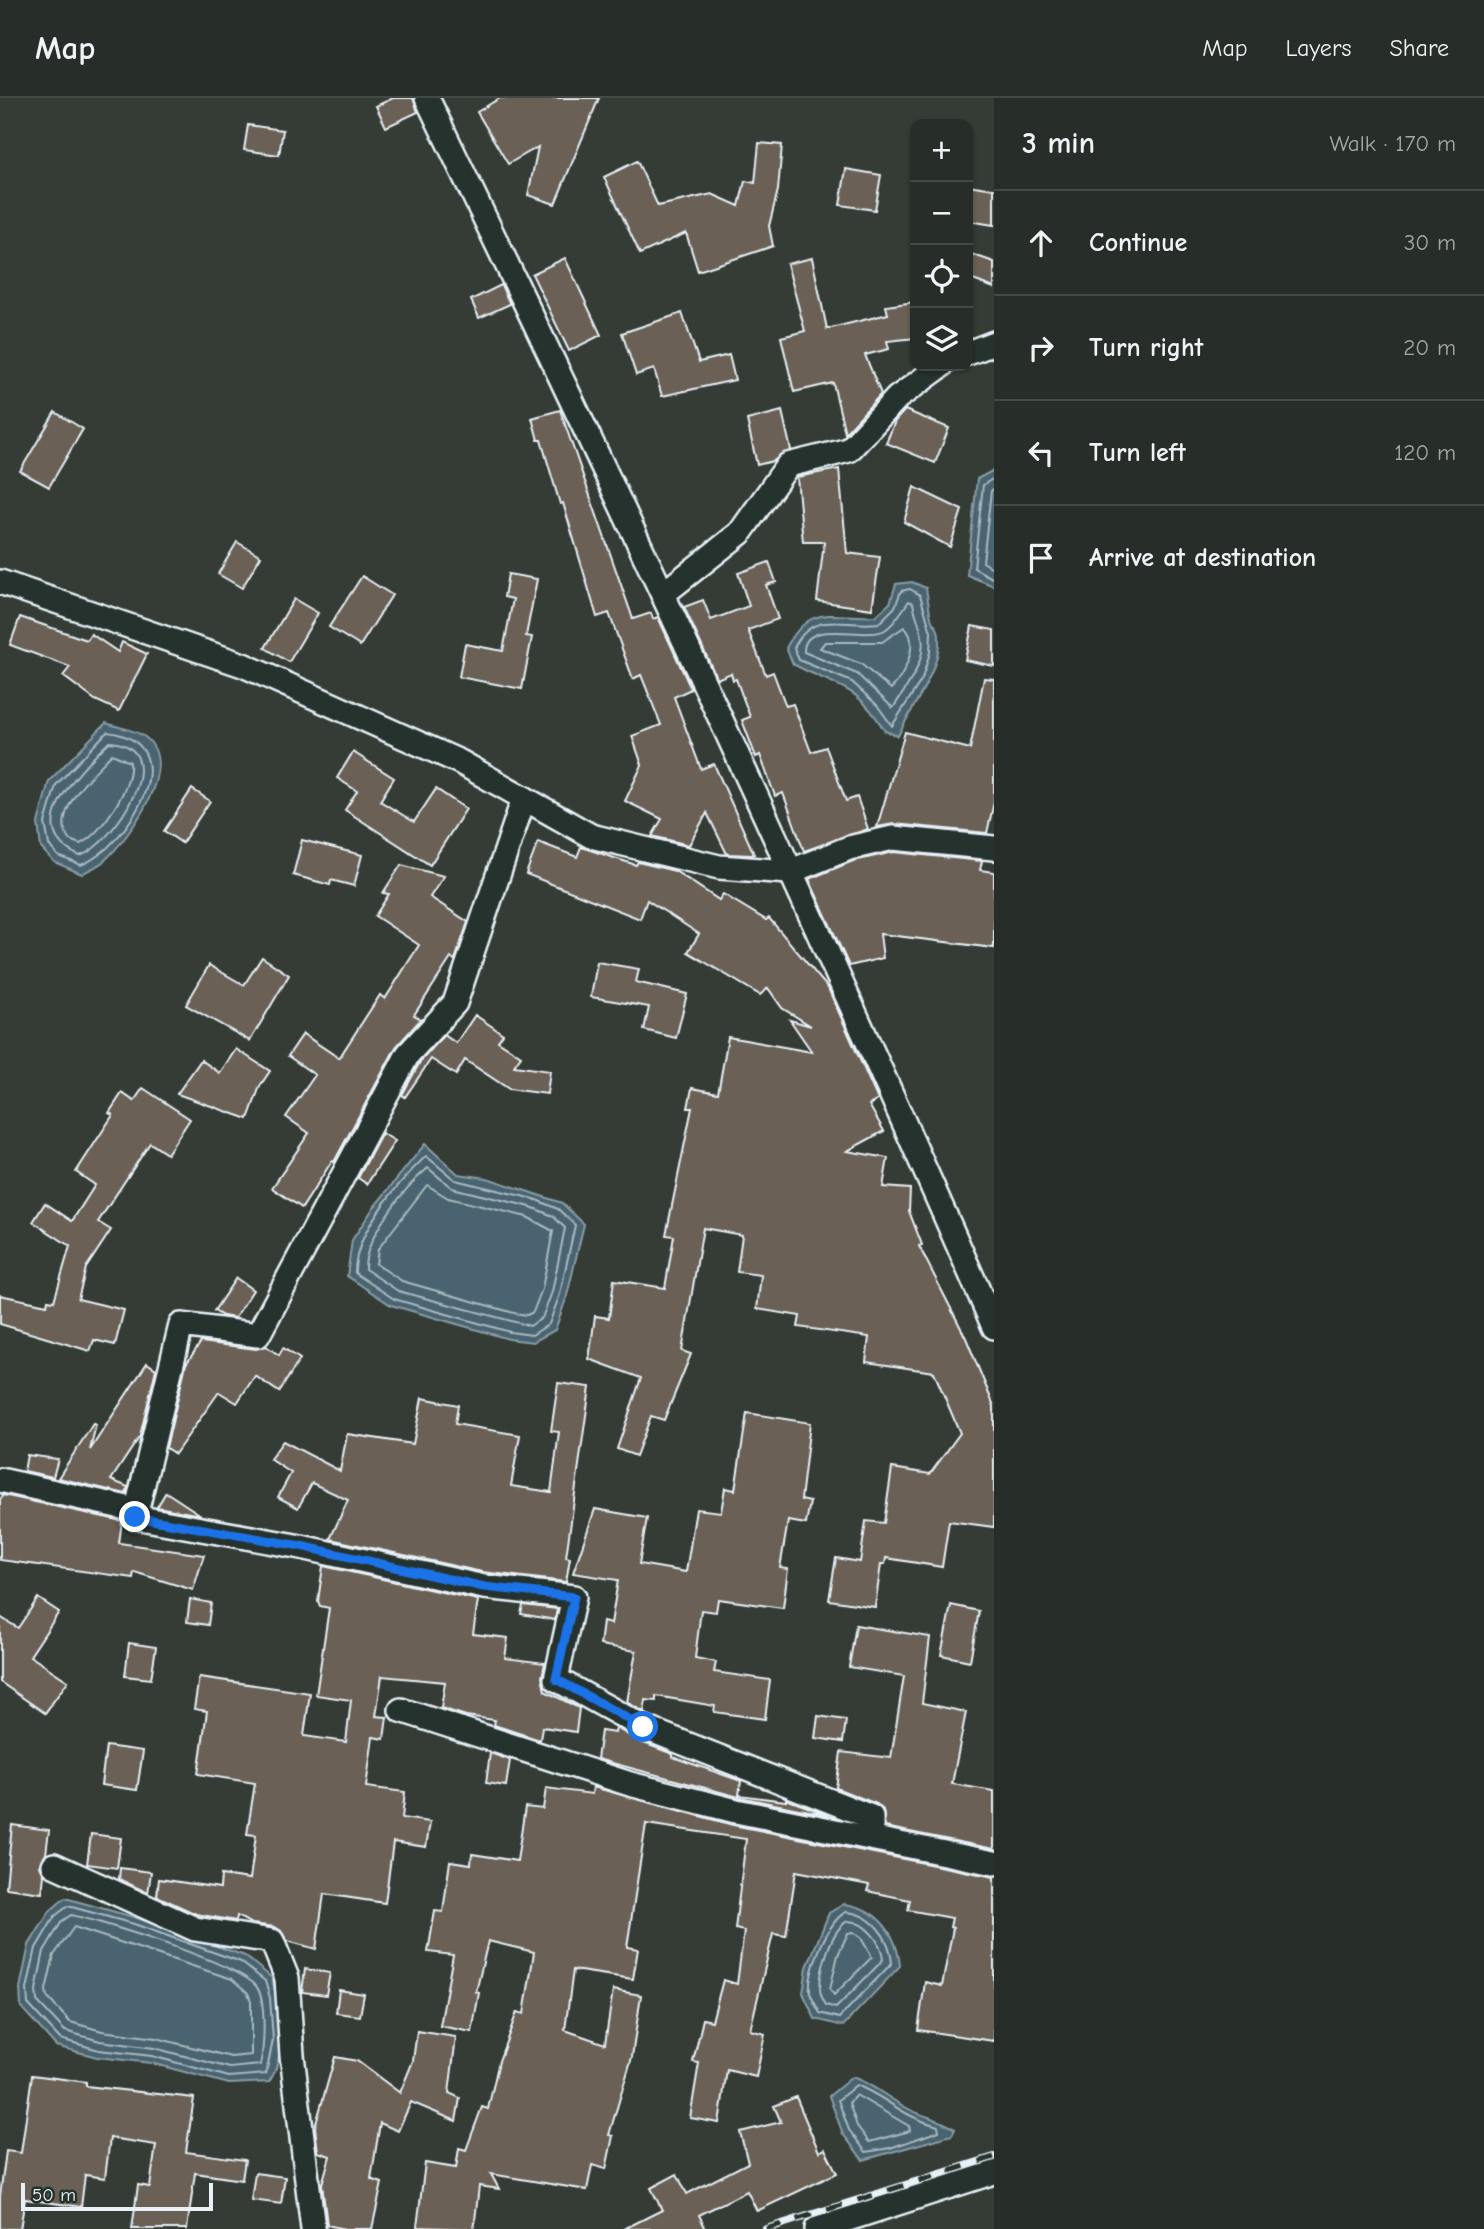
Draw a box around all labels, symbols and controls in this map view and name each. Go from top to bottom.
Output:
text: Map [35,29,96,67]
text: Map [1202,34,1248,62]
text: Layers [1286,34,1351,62]
text: Share [1389,34,1449,62]
map controls [910,119,973,371]
button: + [910,119,973,182]
text: 3 min [1022,126,1095,161]
text: Walk · 170 m [1329,130,1456,157]
button: − [910,182,973,245]
icon: ahead [1022,224,1060,262]
text: Continue [1089,228,1187,258]
text: 30 m [1404,229,1456,256]
button: locate [910,245,973,308]
button: layers [910,308,973,371]
icon: right [1022,329,1060,367]
text: Turn right [1089,333,1203,363]
text: 20 m [1403,334,1456,361]
icon: left [1022,434,1060,472]
text: Turn left [1089,438,1186,468]
text: 120 m [1394,439,1456,466]
icon: arrive [1022,539,1060,577]
text: Arrive at destination [1089,543,1316,573]
route end [119,1501,150,1532]
route start [627,1711,658,1742]
scale bar [21,2180,214,2212]
text: 50 m [32,2184,76,2206]

